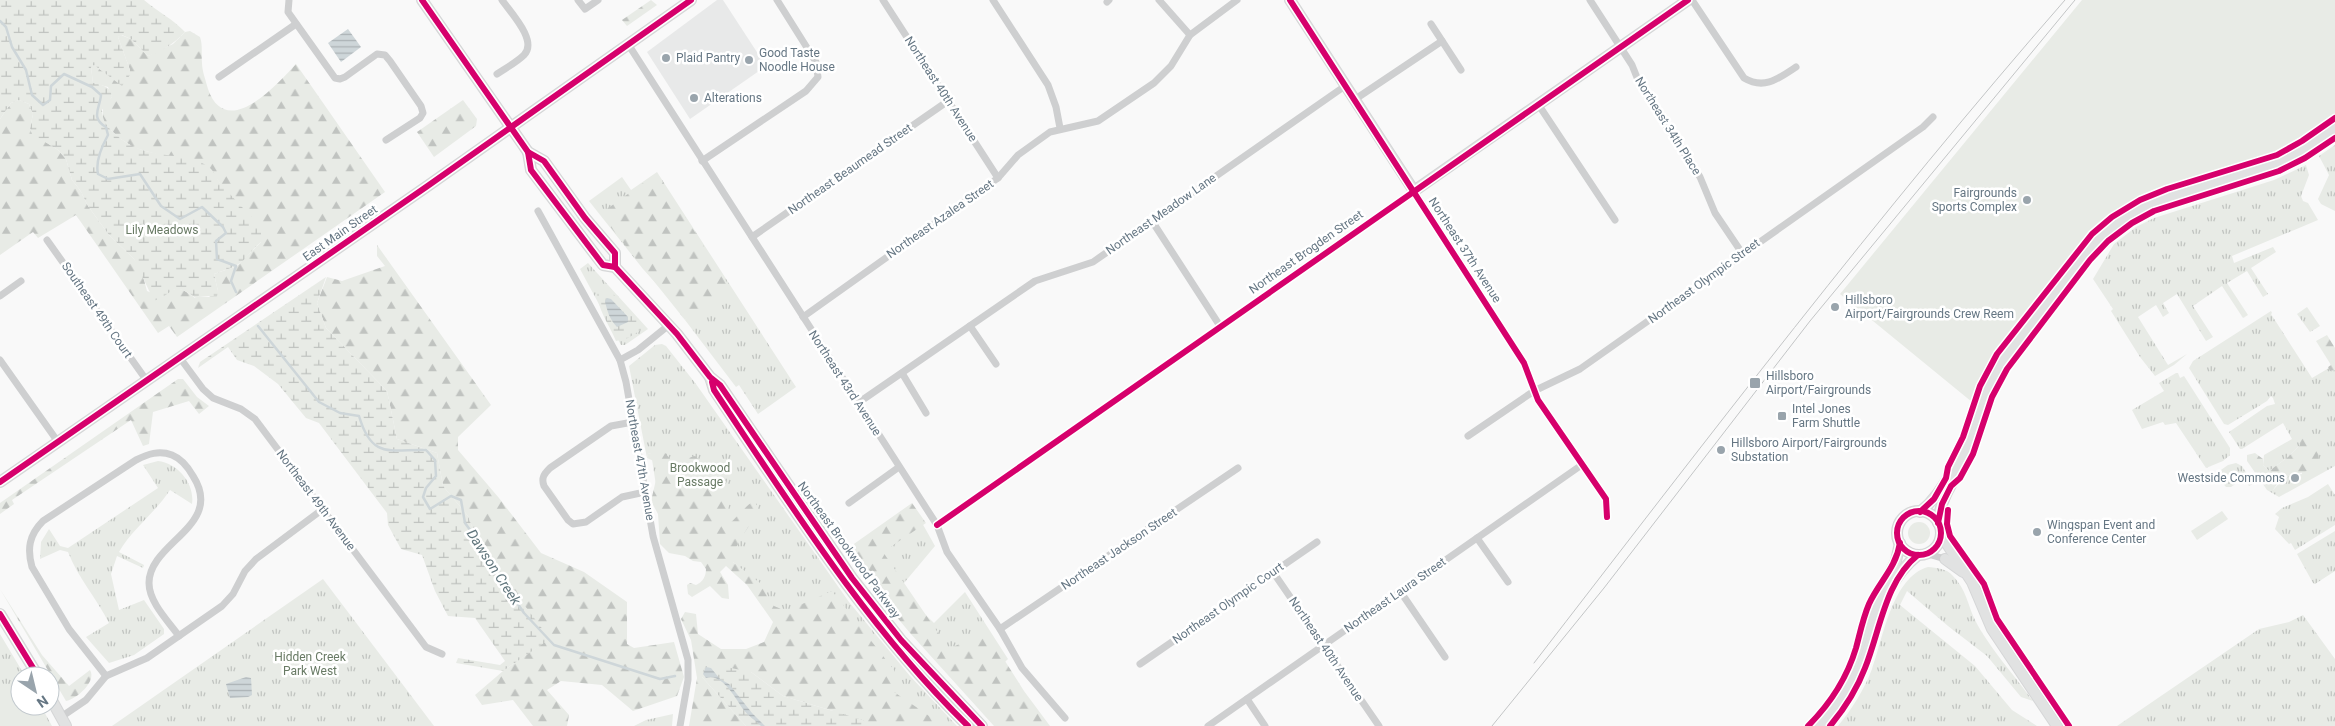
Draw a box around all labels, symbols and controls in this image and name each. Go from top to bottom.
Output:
street label: Northeast 40th Avenue [902,34,980,144]
place label: Good Taste Noodle House [759,46,835,74]
place label: Plaid Pantry [676,51,740,65]
marker: Plaid Pantry [660,52,672,64]
marker: Good Taste Noodle House [743,54,755,66]
street label: Northeast 34th Place [1632,74,1704,178]
place label: Alterations [704,91,762,105]
marker: Alterations [688,92,700,104]
street label: Northeast Beaumead Street [785,121,915,217]
street label: Northeast Meadow Lane [1103,171,1219,257]
street label: Northeast Azalea Street [884,177,996,261]
place label: Fairgrounds Sports Complex [1932,186,2017,214]
marker: Fairgrounds Sports Complex [2021,194,2033,206]
street label: Northeast 37th Avenue [1426,195,1504,305]
street label: East Main Street [300,202,380,264]
street label: Northeast Brogden Street [1246,207,1366,297]
park label: Lily Meadows [125,223,199,237]
street label: Northeast Olympic Street [1646,236,1762,326]
street label: Southeast 49th Court [59,259,135,361]
place label: Hillsboro Airport/Fairgrounds Crew Reem [1845,293,2014,321]
marker: Hillsboro Airport/Fairgrounds Crew Reem [1829,301,1841,313]
street label: Northeast 43rd Avenue [806,328,884,438]
place label: Hillsboro Airport/Fairgrounds [1766,369,1871,397]
marker: Hillsboro Airport/Fairgrounds [1748,376,1762,390]
street label: Northeast 47th Avenue [622,398,658,522]
place label: Intel Jones Farm Shuttle [1792,402,1860,430]
marker: Intel Jones Farm Shuttle [1776,410,1788,422]
place label: Hillsboro Airport/Fairgrounds Substation [1731,436,1887,464]
marker: Hillsboro Airport/Fairgrounds Substation [1715,444,1727,456]
street label: Northeast 49th Avenue [274,447,358,553]
park label: Brookwood Passage [670,461,730,489]
place label: Westside Commons [2177,471,2285,485]
marker: Westside Commons [2289,472,2301,484]
street label: Northeast Brookwood Parkway [795,479,903,621]
street label: Northeast Jackson Street [1059,505,1179,593]
place label: Wingspan Event and Conference Center [2047,518,2155,546]
water label: Dawson Creek [464,526,525,609]
marker: Wingspan Event and Conference Center [2031,526,2043,538]
street label: Northeast Laura Street [1341,555,1449,635]
street label: Northeast Olympic Court [1170,559,1286,647]
street label: Northeast 40th Avenue [1286,594,1366,704]
park label: Hidden Creek Park West [274,650,347,678]
north arrow [10,666,60,716]
text: N [34,692,51,711]

